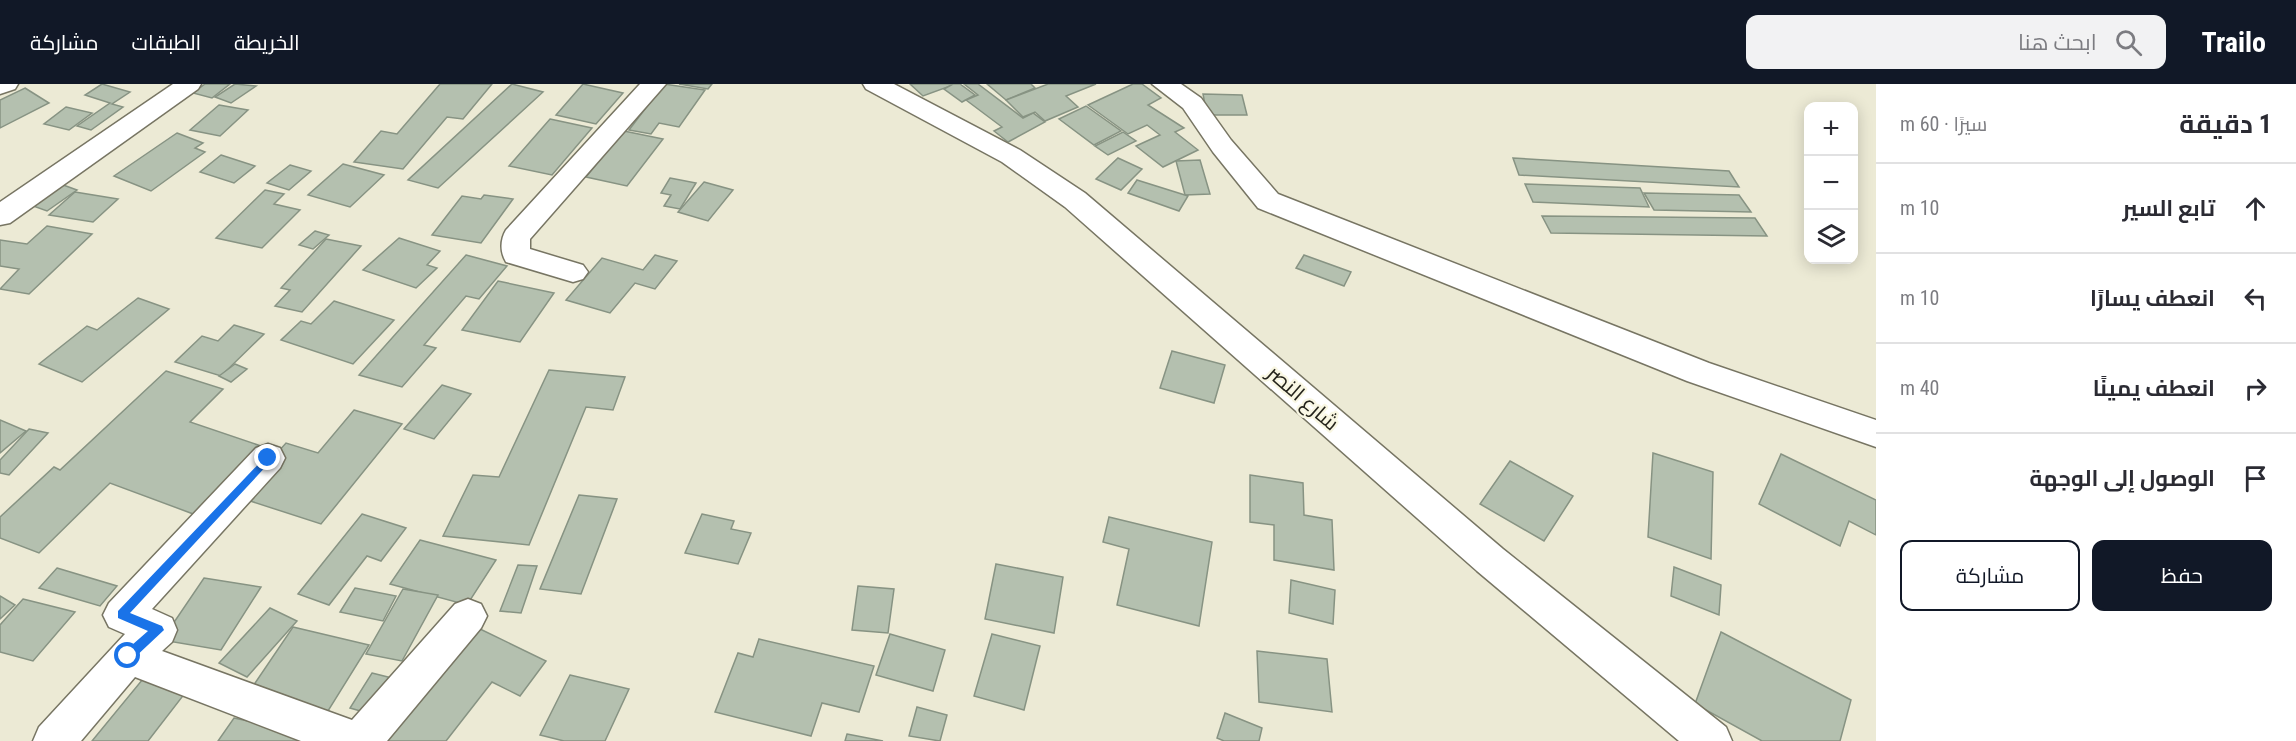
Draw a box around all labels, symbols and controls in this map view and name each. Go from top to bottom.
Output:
search box [1746,15,2166,69]
icon: search [2112,26,2145,59]
text: Trailo [2202,26,2266,59]
text: ابحث هنا [2018,30,2097,55]
text: مشاركة [30,31,99,55]
text: الطبقات [132,31,201,55]
text: الخريطة [234,31,300,55]
map controls [1804,102,1858,264]
button: + [1804,102,1858,156]
text: 1 دقيقة [2179,109,2272,139]
text: سيرًا · 60 m [1900,112,1987,136]
button: − [1804,156,1858,210]
icon: ahead [2239,192,2272,225]
text: 10 m [1900,196,1939,220]
text: تابع السير [2122,196,2215,221]
button: layers [1804,210,1858,264]
icon: left [2239,282,2272,315]
text: 10 m [1900,286,1939,310]
text: انعطف يسارًا [2090,286,2215,311]
street label: شارع النصر [1260,360,1344,437]
icon: right [2239,372,2272,405]
text: 40 m [1900,376,1939,400]
text: انعطف يمينًا [2093,376,2215,401]
route end [254,444,280,470]
icon: arrive [2239,462,2272,495]
text: الوصول إلى الوجهة [2030,466,2215,491]
button: مشاركة [1900,540,2080,611]
button: حفظ [2092,540,2272,611]
route start [114,642,140,668]

